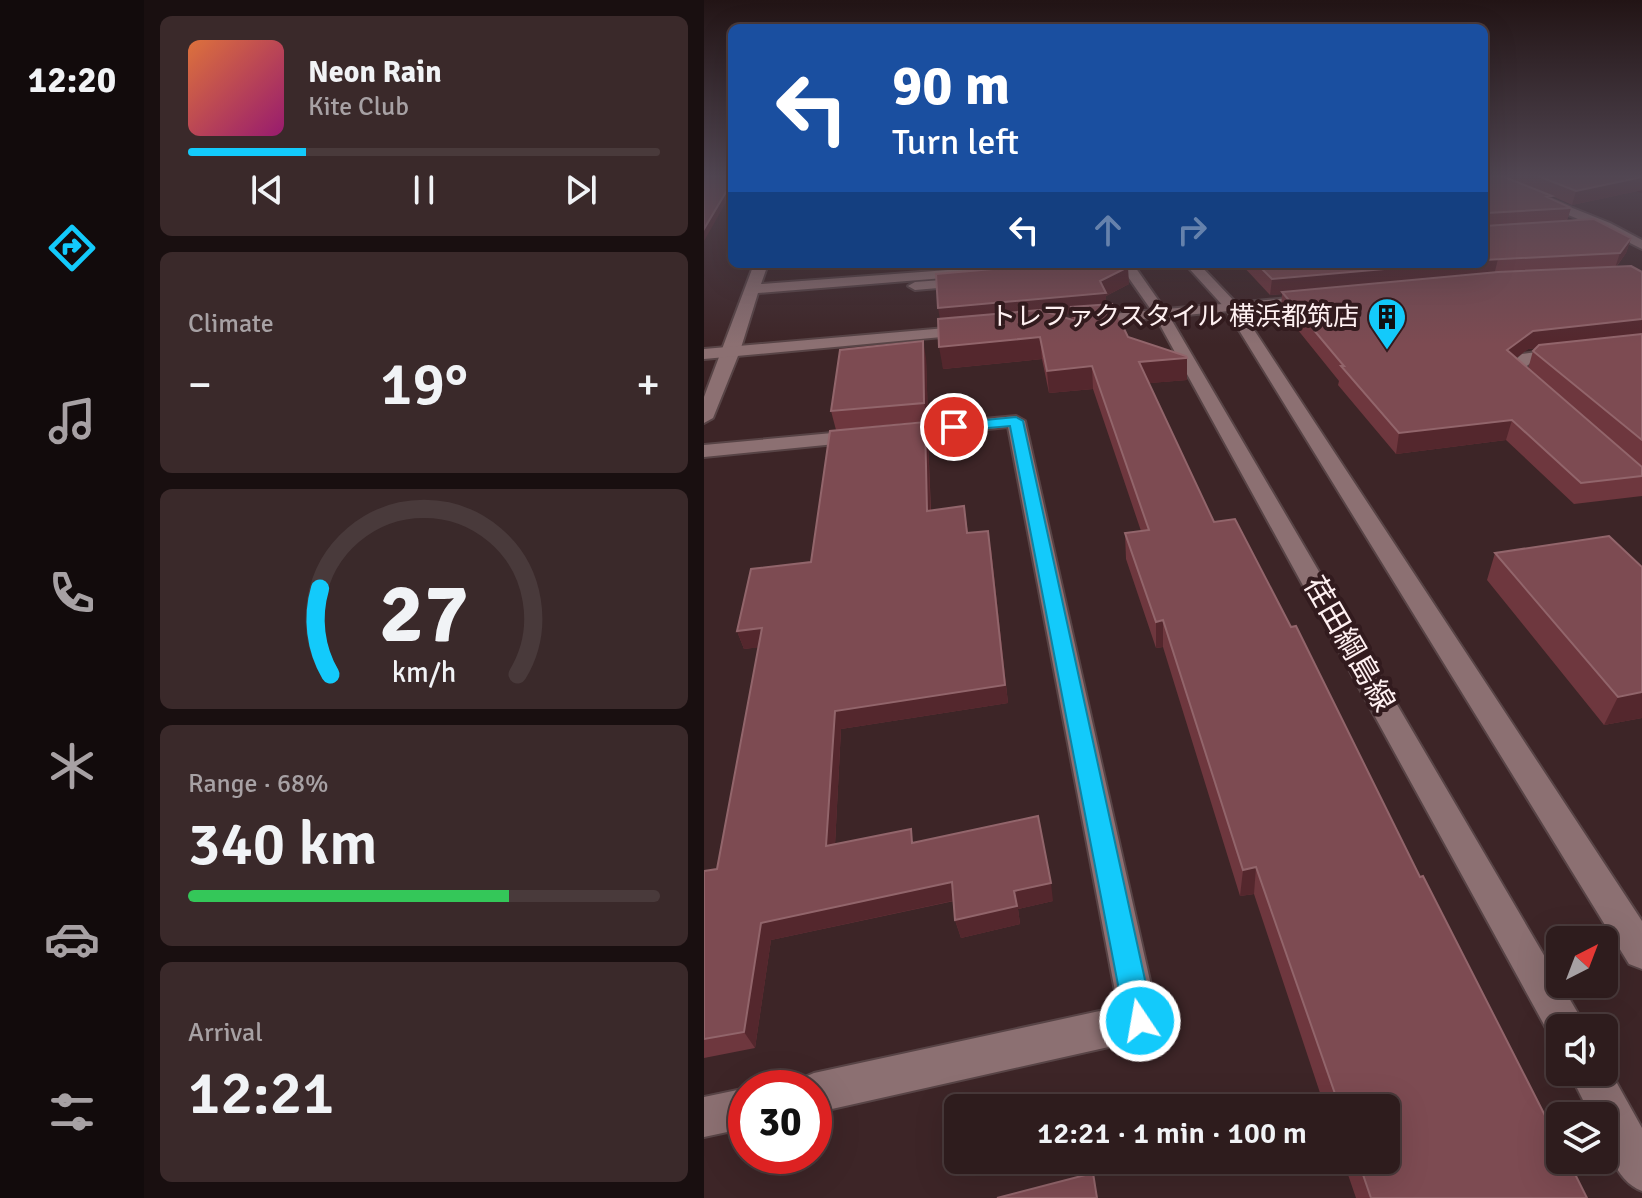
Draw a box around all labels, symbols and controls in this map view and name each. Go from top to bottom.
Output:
text: 90 m [892,51,1010,120]
text: Neon Rain [308,54,442,91]
icon: left [760,56,864,160]
text: 12:20 [28,58,116,103]
text: Kite Club [308,91,409,123]
text: Turn left [892,120,1019,165]
icon: previous [245,168,289,212]
icon: pause [402,168,446,212]
icon: next [559,168,603,212]
icon: left [1002,208,1046,252]
icon: ahead [1086,208,1130,252]
icon: right [1170,208,1214,252]
icon: directions [44,220,100,276]
building icon: トレファクスタイル 横浜都筑店 [1366,296,1408,351]
place label: トレファクスタイル 横浜都筑店 [990,301,1359,333]
text: Climate [188,308,274,340]
text: 19° [380,348,468,422]
text: − [188,358,212,412]
text: + [636,358,660,412]
icon: music [44,393,100,449]
pin [920,393,988,461]
icon: arrive [932,405,976,449]
text: 27 [379,563,469,665]
icon: phone [44,565,100,621]
street label: 荏田綱島線 [1295,570,1403,718]
text: km/h [392,655,456,690]
icon: climate [44,738,100,794]
text: Range · 68% [188,768,329,800]
text: 340 km [188,808,377,882]
icon: car [44,911,100,967]
north arrow [1546,926,1618,998]
map controls [1546,926,1618,1174]
position arrow [1098,979,1182,1063]
button: sound [1546,1014,1618,1086]
text: Arrival [188,1017,263,1049]
text: 12:21 [188,1057,335,1131]
speed limit sign: 30 [728,1070,832,1174]
icon: filters [44,1084,100,1140]
button: layers [1546,1102,1618,1174]
text: 12:21 · 1 min · 100 m [1037,1115,1307,1152]

